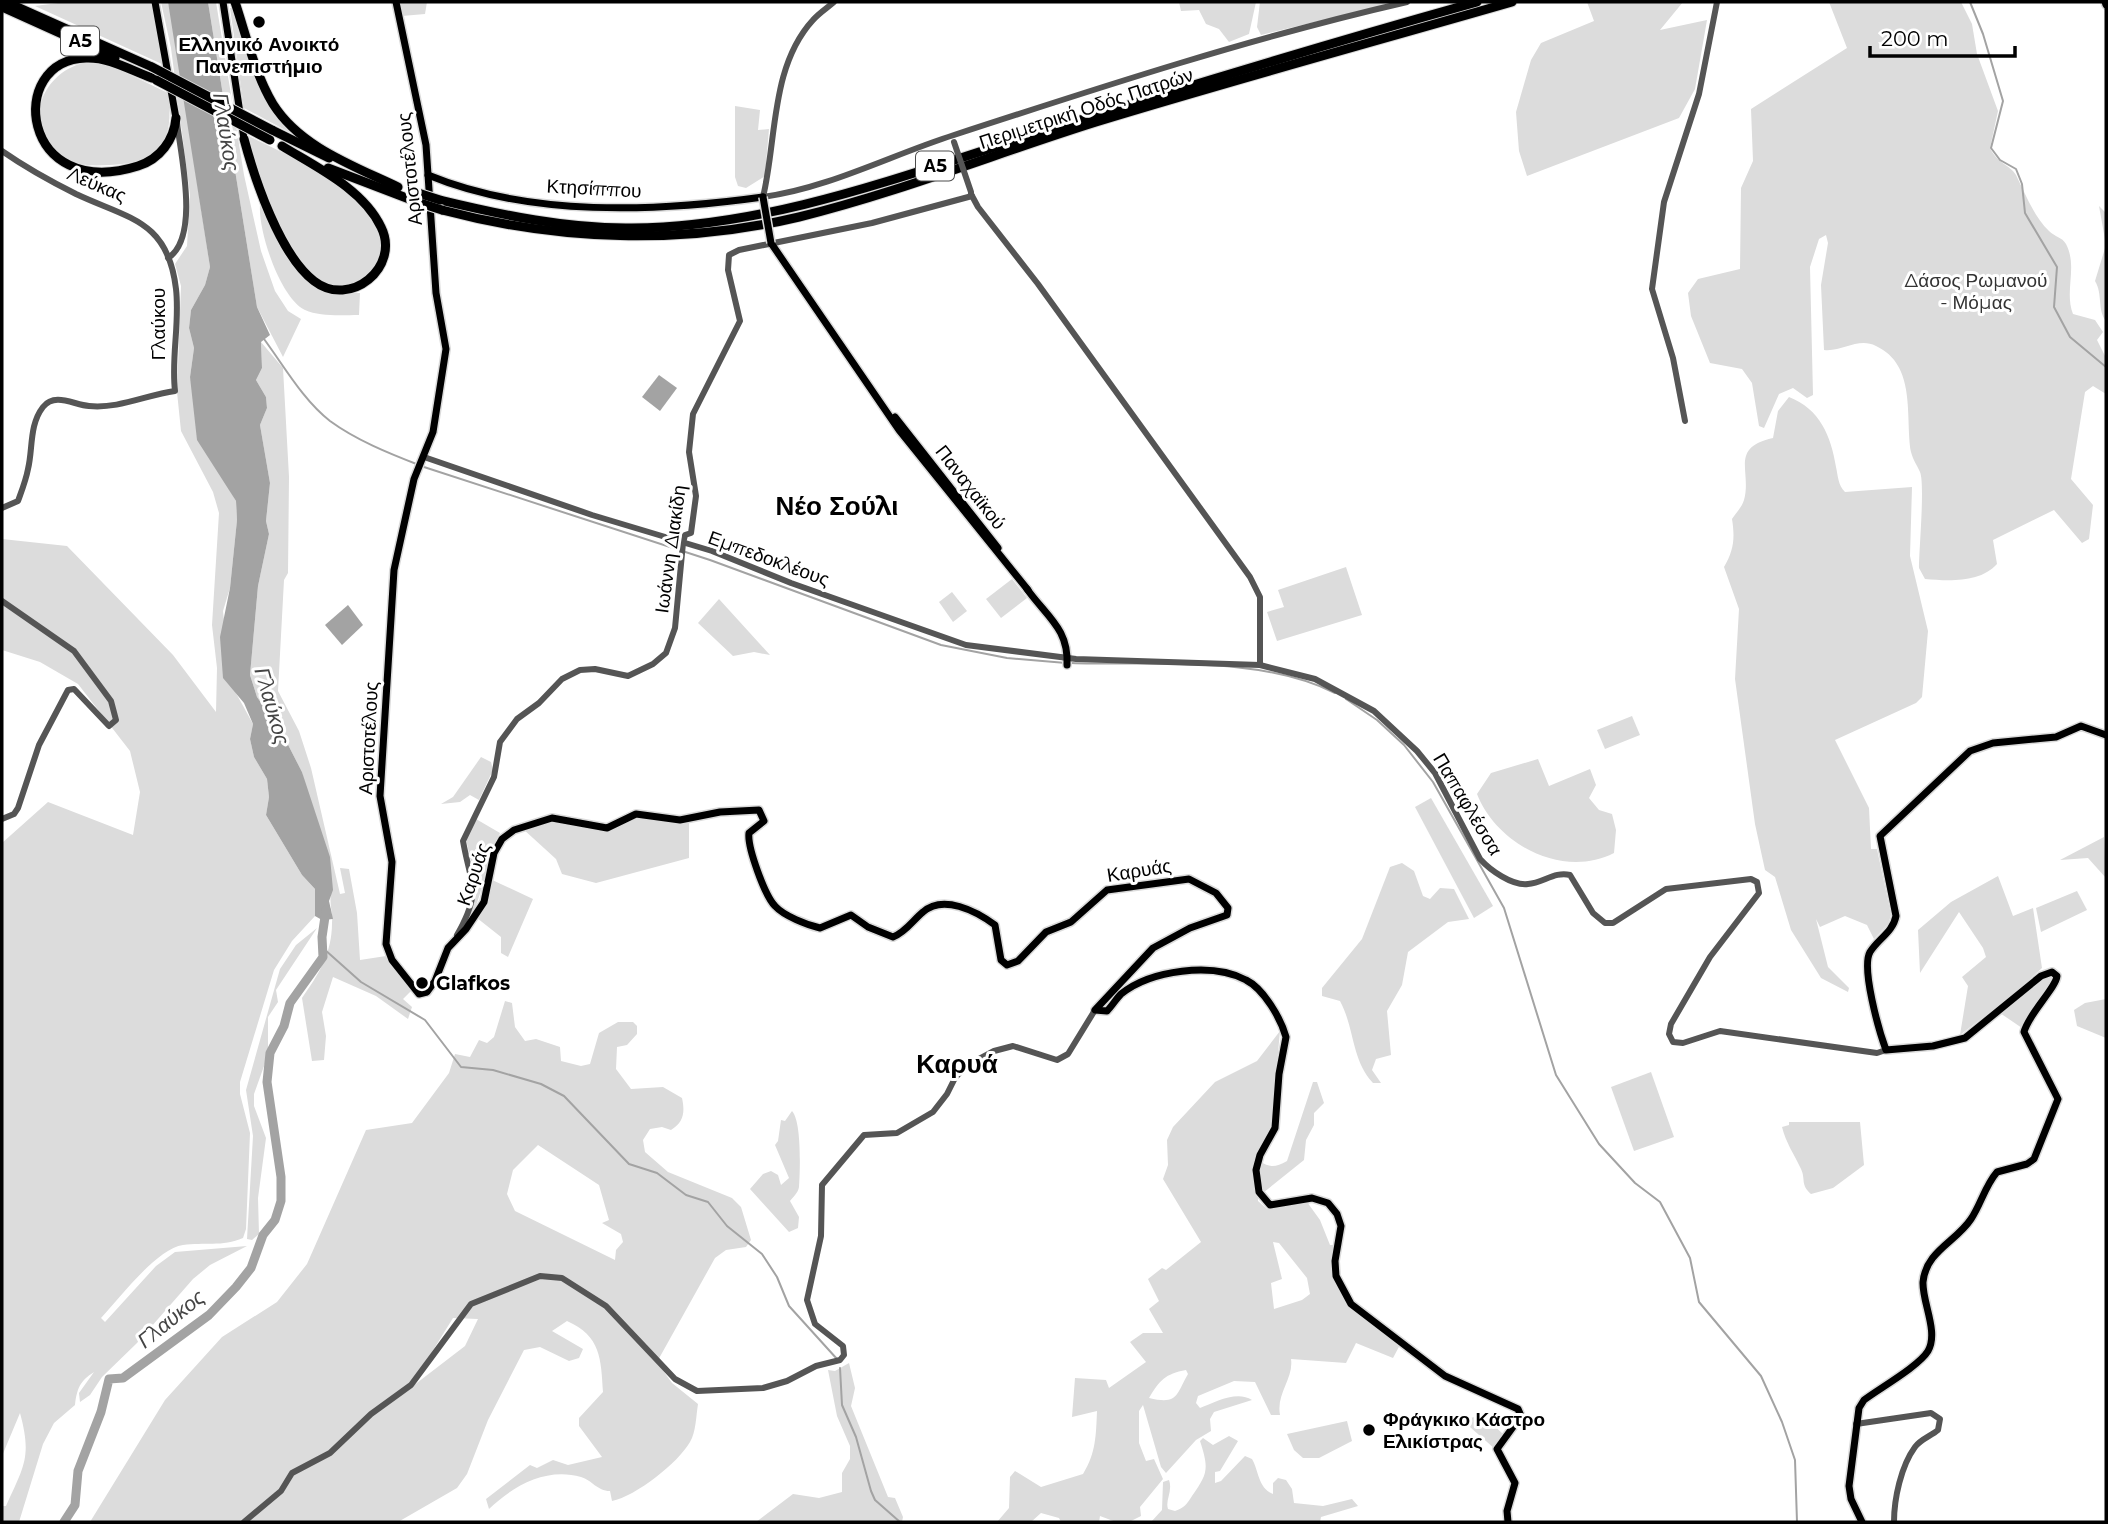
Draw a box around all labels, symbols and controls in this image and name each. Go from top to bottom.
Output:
marker: Ελληνικό Ανοικτό Πανεπιστήμιο [251,14,267,30]
scale bar [1870,14,2015,58]
road number: Α5 [61,26,99,56]
text: 200 m [1881,26,1948,51]
place label: Ελληνικό Ανοικτό Πανεπιστήμιο [179,33,339,78]
street label: Περιμετρική Οδός Πατρών [976,63,1196,154]
water label: Γλαύκος [208,91,245,174]
street label: Αριστοτέλους [392,111,427,227]
road number: Α5 [916,152,954,181]
street label: Λεύκας [64,162,130,207]
street label: Κτησίππου [546,175,642,202]
park label: Δάσος Ρωμανού - Μόμας [1905,269,2047,314]
street label: Γλαύκου [147,288,170,360]
street label: Παναχαϊκού [931,441,1011,534]
street label: Ιωάννη Διακίδη [650,483,691,615]
district label: Νέο Σούλι [775,490,899,522]
street label: Εμπεδοκλέους [705,526,833,591]
water label: Γλαύκος [250,664,296,748]
street label: Αριστοτέλους [354,681,383,795]
street label: Παπαφλέσσα [1428,749,1507,859]
street label: Καρυάς [452,840,495,909]
street label: Καρυάς [1105,854,1173,887]
place label: Glafkos [436,972,510,995]
marker: Glafkos [414,975,430,991]
district label: Καρυά [916,1048,998,1080]
water label: Γλαύκος [132,1283,210,1353]
place label: Φράγκικο Κάστρο Ελικίστρας [1383,1408,1545,1453]
marker: Φράγκικο Κάστρο Ελικίστρας [1361,1422,1377,1438]

